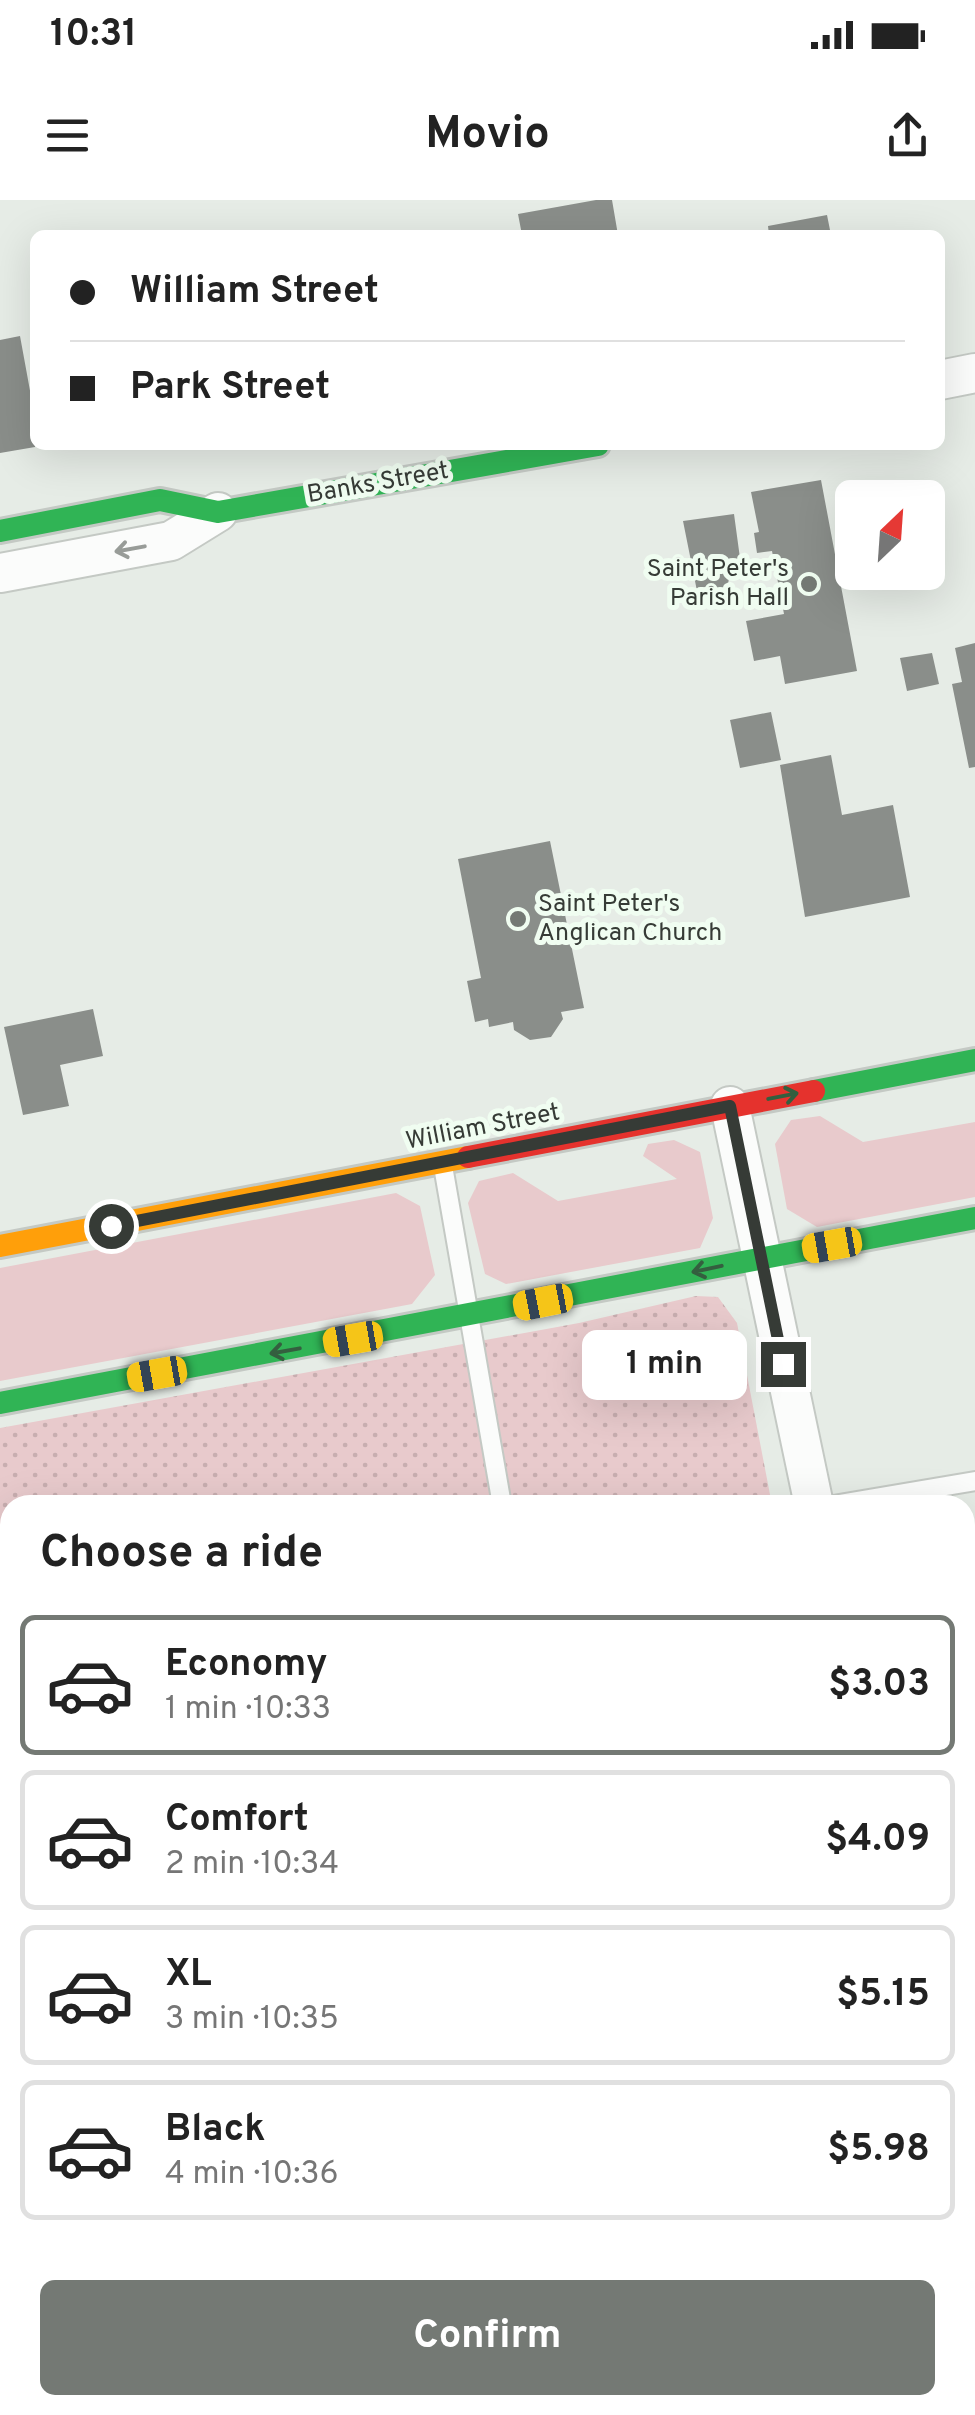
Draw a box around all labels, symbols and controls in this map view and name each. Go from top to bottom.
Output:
text: 10:31 [50,11,137,60]
text: Movio [425,107,550,164]
icon: menu [40,108,95,163]
icon: share [880,108,935,163]
text: William Street [130,268,379,317]
text: Park Street [130,364,330,413]
street label: Banks Street [305,456,451,512]
north arrow [835,480,945,590]
map controls [835,480,945,590]
one-way arrow [114,540,146,559]
place label: Saint Peter's Parish Hall [647,554,789,615]
marker: Saint Peter's Parish Hall [798,573,820,595]
place label: Saint Peter's Anglican Church [538,889,722,950]
marker: Saint Peter's Anglican Church [507,908,529,930]
one-way arrow [767,1086,799,1105]
street label: William Street [403,1097,563,1159]
route start [89,1204,134,1249]
car [800,1225,864,1265]
one-way arrow [692,1261,724,1280]
car [511,1282,575,1322]
car [321,1319,385,1359]
callout: 1 min [583,1329,748,1399]
one-way arrow [269,1342,302,1361]
route end [761,1342,806,1387]
text: 1 min [626,1345,703,1385]
car [125,1354,189,1394]
text: Choose a ride [40,1526,323,1583]
icon: car [45,1640,135,1730]
text: Economy [165,1641,327,1690]
text: $3.03 [828,1661,930,1710]
text: 1 min · 10:33 [165,1690,331,1730]
icon: car [45,1795,135,1885]
text: Comfort [165,1796,309,1845]
text: $4.09 [825,1816,930,1865]
text: 2 min · 10:34 [165,1845,339,1885]
icon: car [45,1950,135,2040]
text: XL [165,1951,212,2000]
text: $5.15 [836,1971,930,2020]
text: 3 min · 10:35 [165,2000,339,2040]
icon: car [45,2105,135,2195]
text: Black [165,2106,265,2155]
text: $5.98 [827,2126,930,2175]
text: 4 min · 10:36 [165,2155,339,2195]
button: Confirm [40,2280,935,2395]

